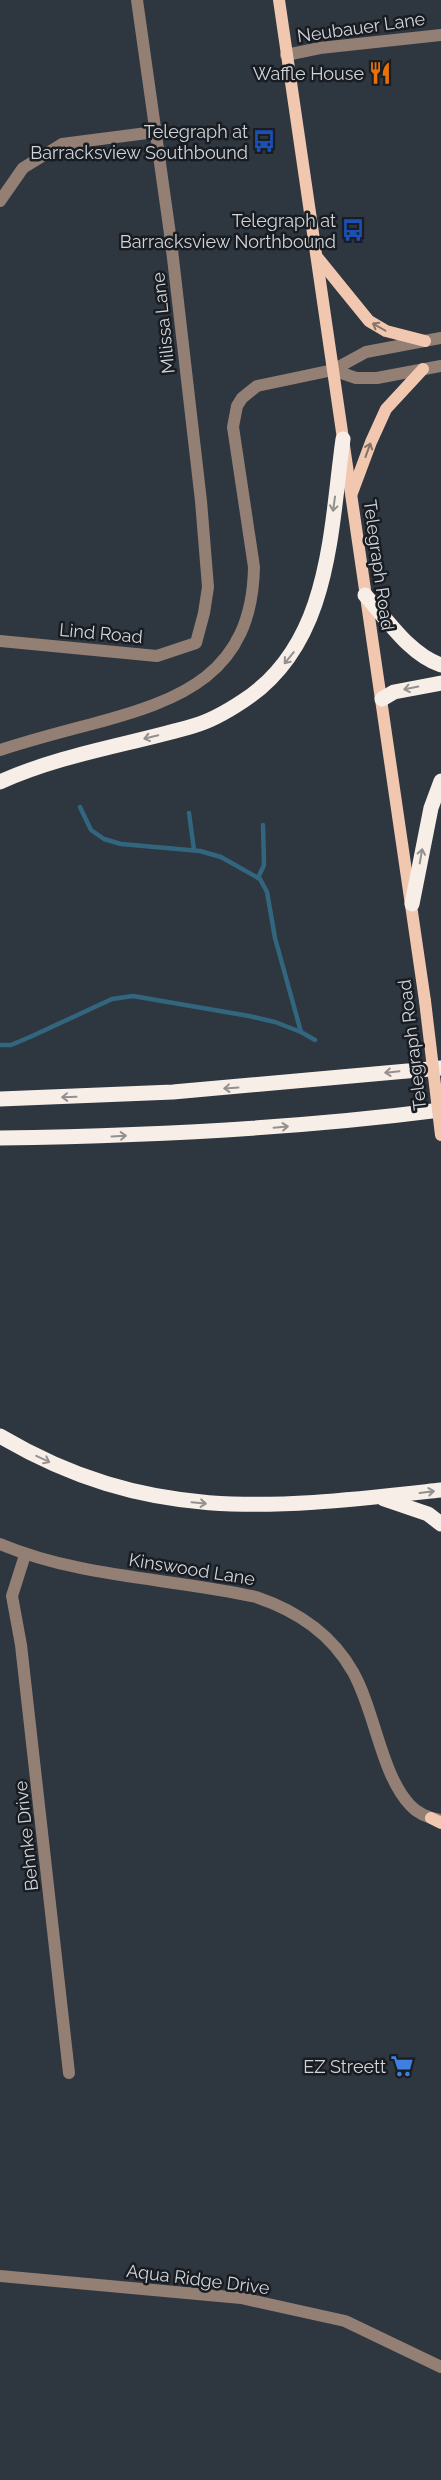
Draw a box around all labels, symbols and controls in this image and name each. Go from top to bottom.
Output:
street label: Neubauer Lane [296,8,427,46]
restaurant icon: Waffle House [367,60,393,86]
place label: Waffle House [253,63,364,84]
place label: Telegraph at Barracksview Southbound [30,121,248,163]
bus stop icon: Telegraph at Barracksview Southbound [251,128,277,154]
place label: Telegraph at Barracksview Northbound [120,210,336,252]
bus stop icon: Telegraph at Barracksview Northbound [340,217,366,243]
street label: Milissa Lane [147,271,179,375]
one-way arrow [372,321,387,331]
one-way arrow [364,442,373,458]
one-way arrow [329,496,339,512]
street label: Telegraph Road [359,498,399,632]
street label: Lind Road [58,619,144,647]
one-way arrow [283,651,294,664]
one-way arrow [403,684,419,694]
one-way arrow [144,733,160,742]
one-way arrow [416,848,426,864]
street label: Telegraph Road [394,978,430,1112]
one-way arrow [385,1068,401,1077]
one-way arrow [223,1083,239,1092]
one-way arrow [61,1093,77,1102]
one-way arrow [273,1122,289,1131]
one-way arrow [110,1132,126,1141]
one-way arrow [35,1454,50,1464]
one-way arrow [419,1486,435,1496]
one-way arrow [190,1498,206,1507]
street label: Kinswood Lane [127,1549,257,1589]
street label: Behnke Drive [10,1779,42,1892]
supermarket icon: EZ Streett [389,2053,415,2079]
place label: EZ Streett [303,2056,386,2077]
street label: Aqua Ridge Drive [125,2260,271,2298]

